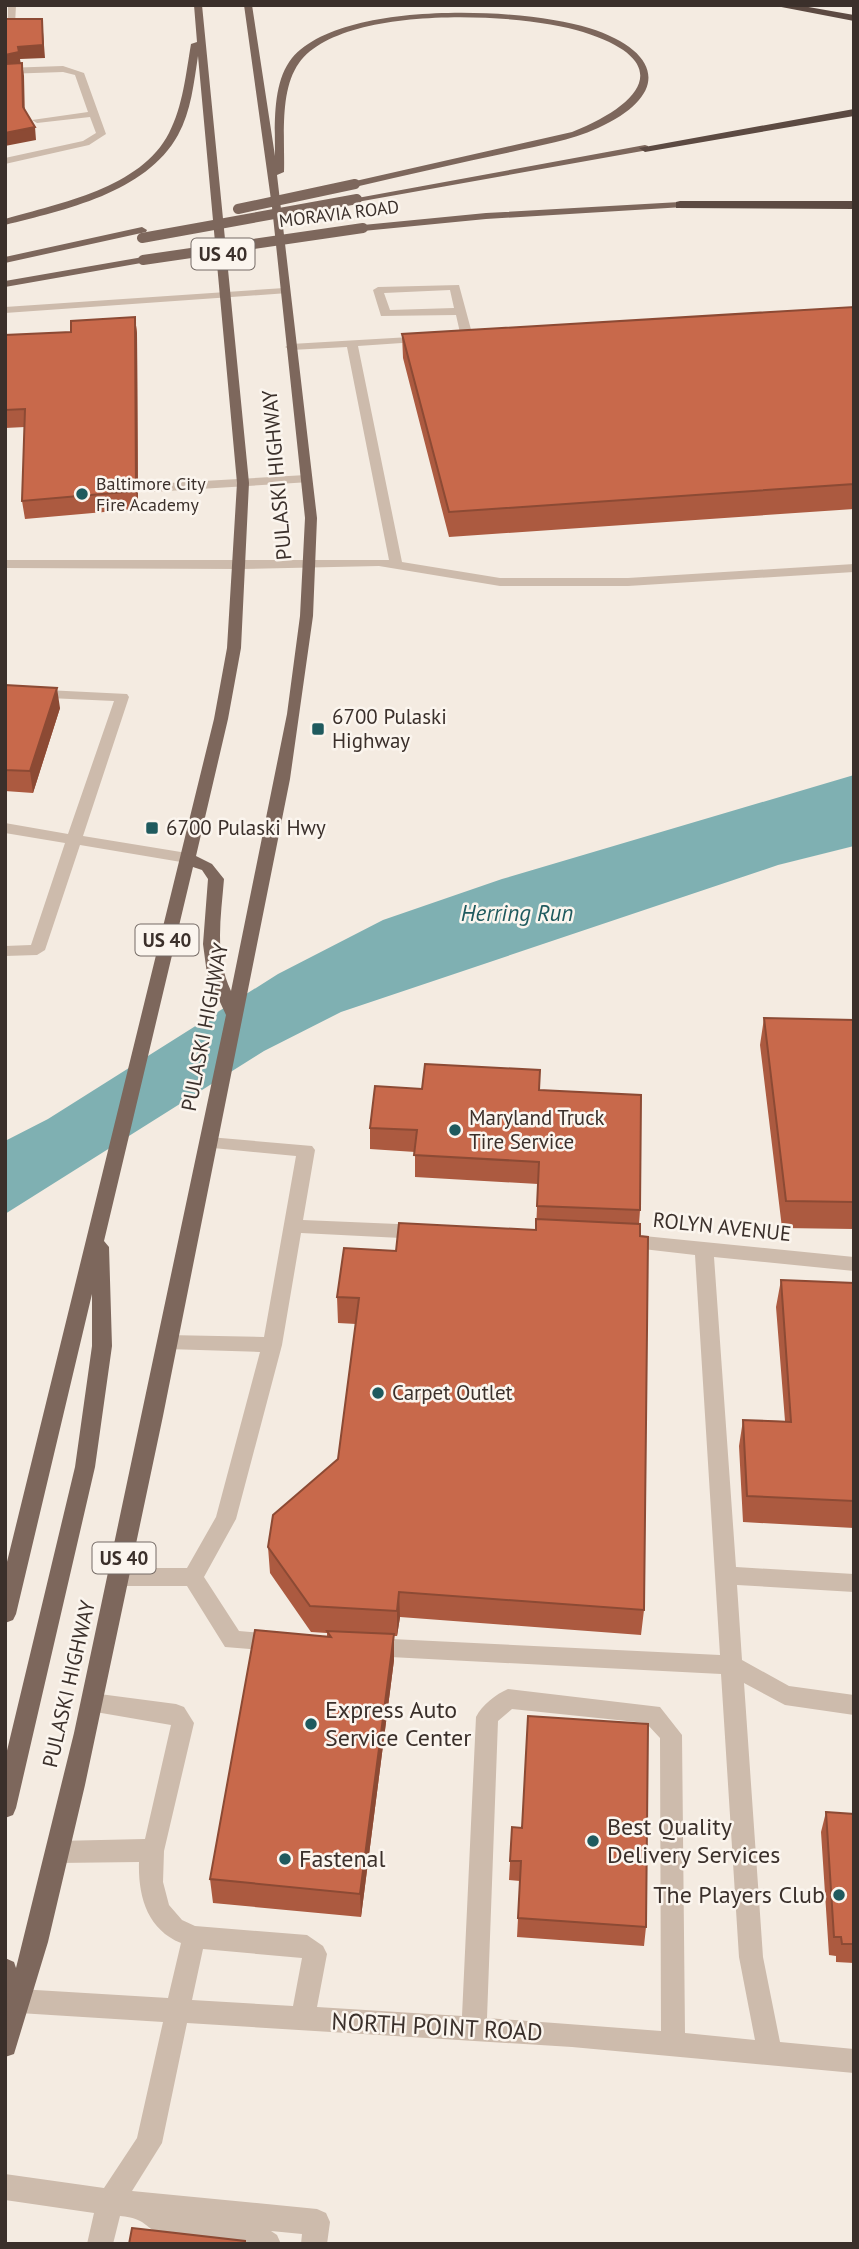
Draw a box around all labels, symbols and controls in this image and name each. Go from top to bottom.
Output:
street label: MORAVIA ROAD [278,195,400,232]
road number: US 40 [192,238,255,270]
street label: PULASKI HIGHWAY [256,388,297,561]
place label: Baltimore City Fire Academy [96,472,206,516]
marker: Baltimore City Fire Academy [74,486,90,502]
place label: 6700 Pulaski Highway [332,703,447,754]
marker: 6700 Pulaski Highway [310,721,326,737]
place label: 6700 Pulaski Hwy [166,814,326,841]
marker: 6700 Pulaski Hwy [144,820,160,836]
water label: Herring Run [461,898,573,927]
road number: US 40 [136,924,198,956]
street label: PULASKI HIGHWAY [175,940,234,1113]
place label: Maryland Truck Tire Service [469,1104,605,1155]
marker: Maryland Truck Tire Service [447,1122,463,1138]
street label: ROLYN AVENUE [652,1206,793,1247]
place label: Carpet Outlet [392,1379,513,1406]
marker: Carpet Outlet [370,1385,386,1401]
road number: US 40 [92,1542,156,1574]
street label: PULASKI HIGHWAY [36,1597,101,1770]
place label: Express Auto Service Center [325,1694,471,1753]
marker: Express Auto Service Center [303,1716,319,1732]
place label: Best Quality Delivery Services [607,1811,780,1870]
marker: Best Quality Delivery Services [585,1833,601,1849]
place label: Fastenal [299,1843,386,1874]
marker: Fastenal [277,1851,293,1867]
place label: The Players Club [653,1879,825,1910]
marker: The Players Club [831,1887,847,1903]
street label: NORTH POINT ROAD [331,2005,543,2048]

